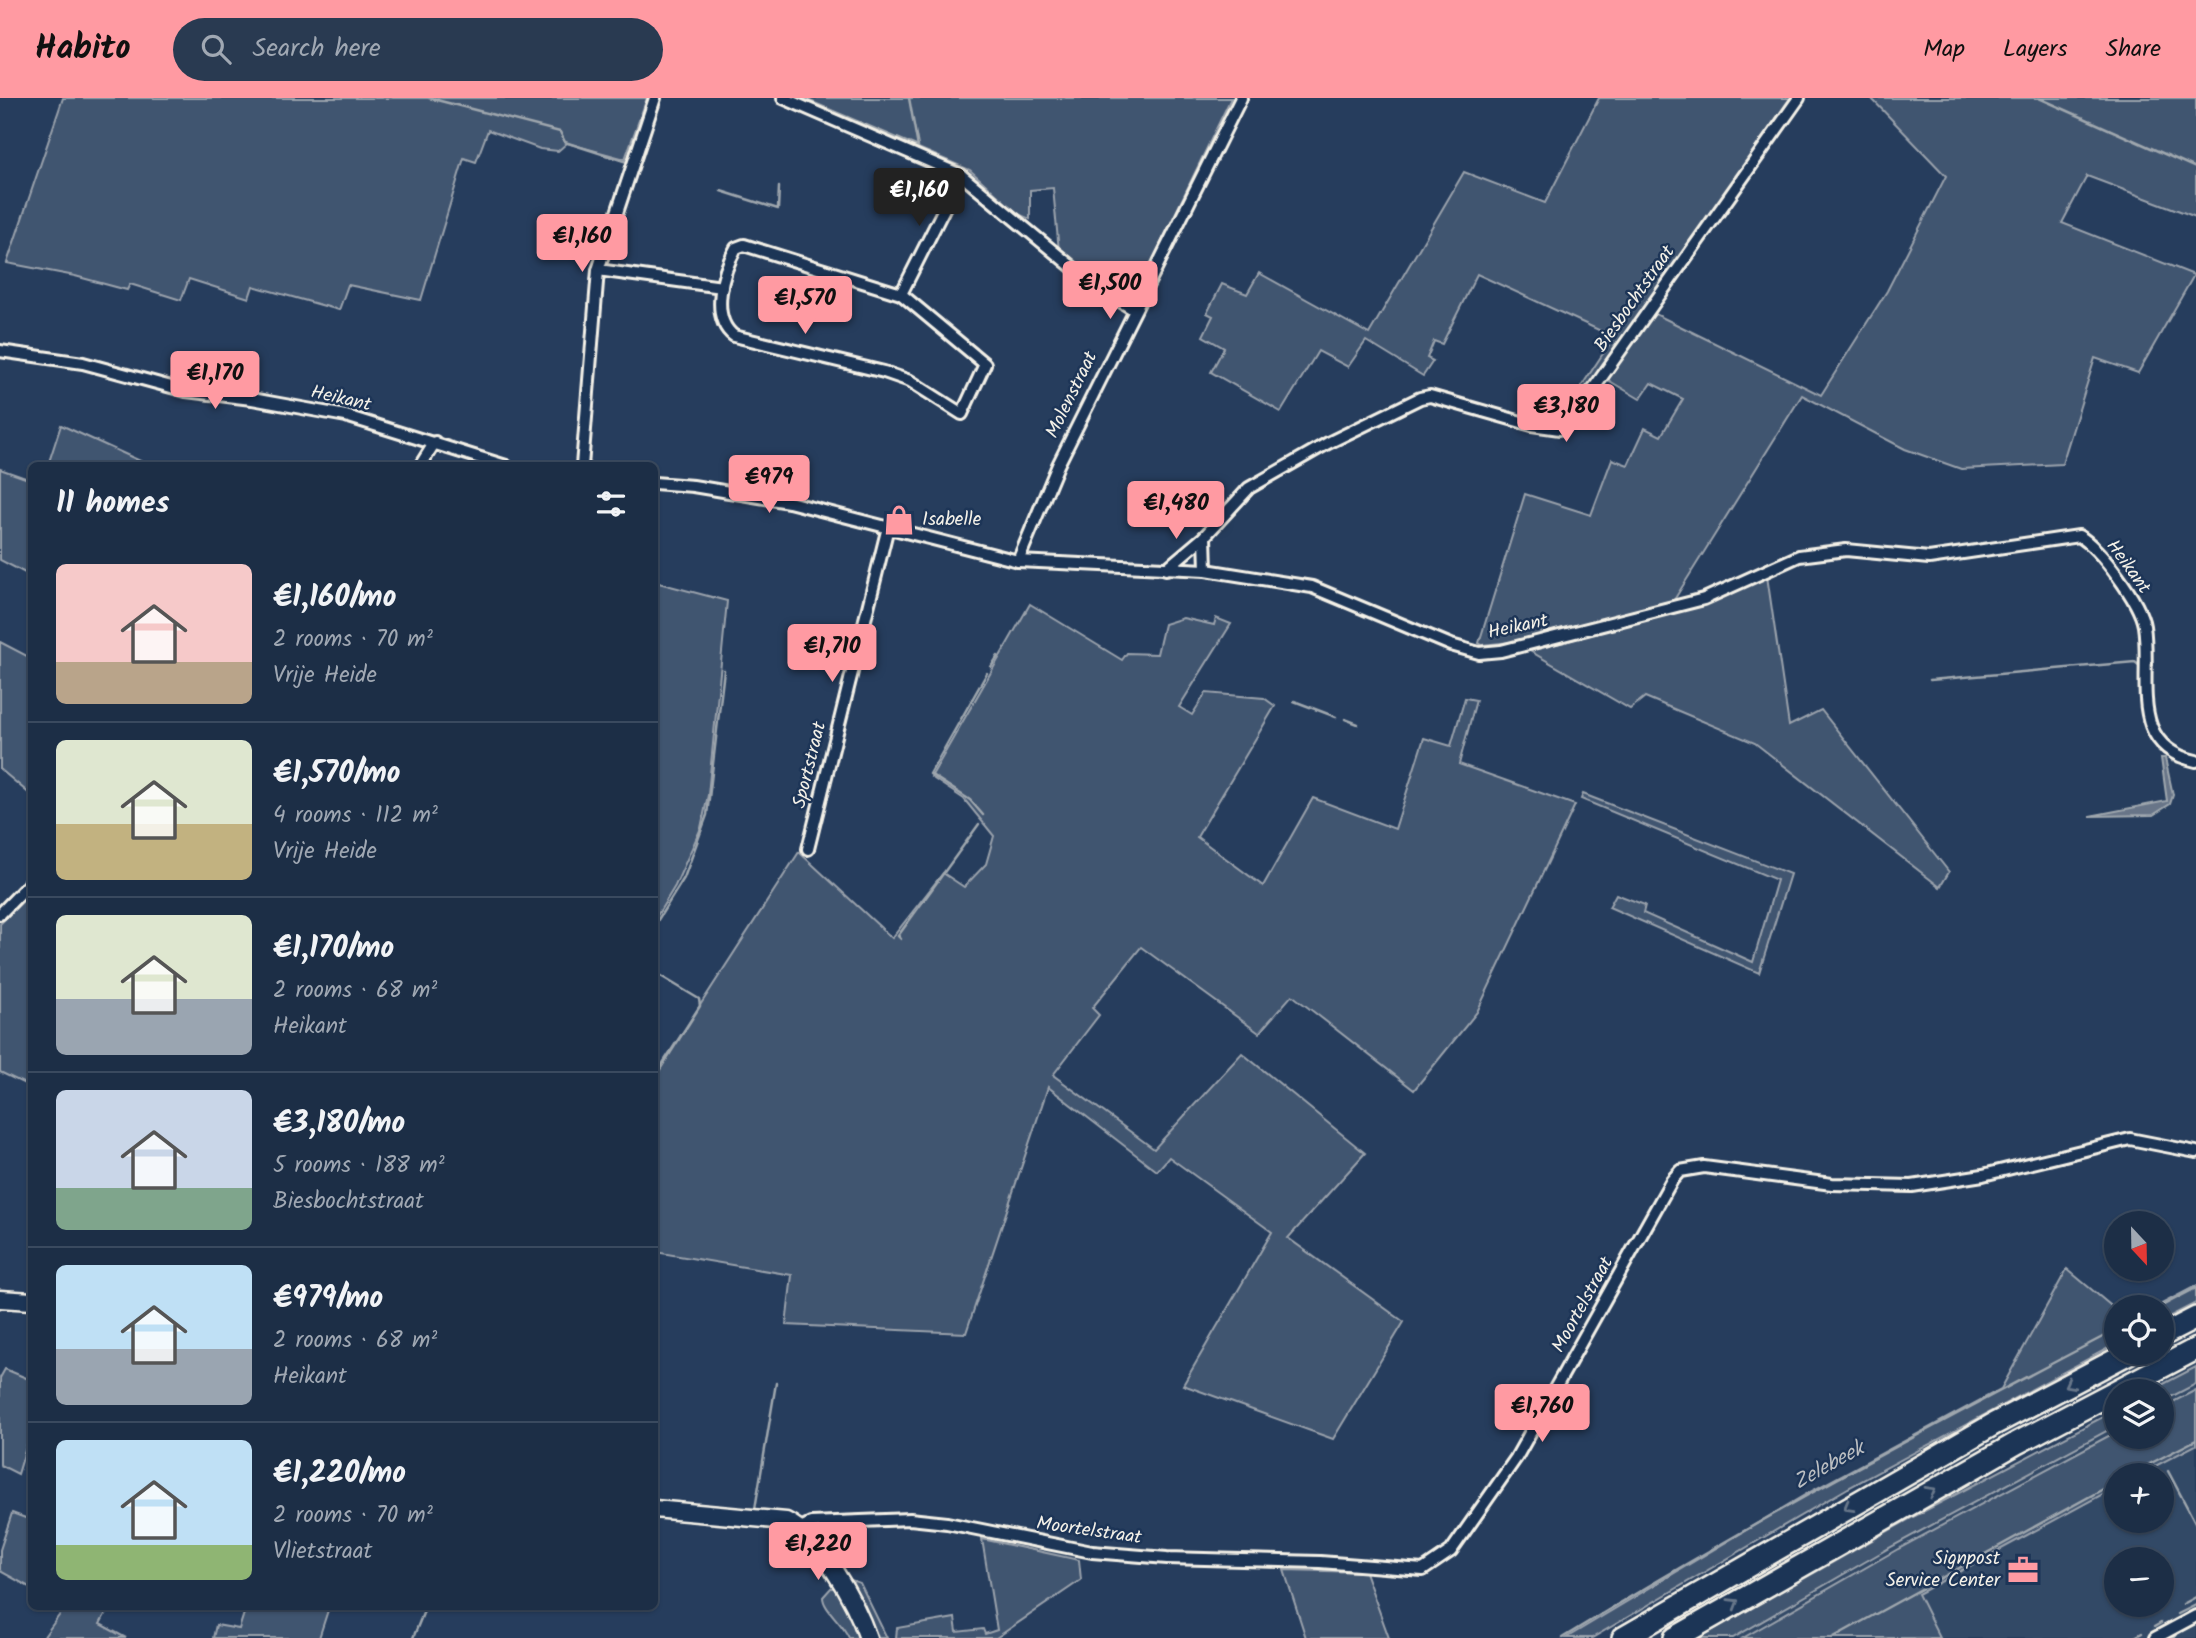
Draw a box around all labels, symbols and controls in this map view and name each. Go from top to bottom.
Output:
search box [173,18,663,81]
text: Habito [35,23,131,76]
text: Search here [253,28,381,70]
icon: search [197,30,235,68]
text: Map [1923,30,1965,69]
text: Layers [2003,30,2067,69]
text: Share [2105,30,2161,69]
pin: €1,160 [862,169,976,228]
text: €1,160 [890,173,948,209]
pin: €1,160 [525,214,639,274]
text: €1,160 [553,219,611,255]
street label: Biesbochtstraat [1587,239,1683,359]
pin: €1,500 [1053,262,1167,321]
text: €1,500 [1079,266,1141,302]
pin: €1,570 [748,276,862,336]
text: €1,570 [774,281,836,317]
street label: Molenstraat [1038,346,1106,444]
pin: €1,170 [158,352,272,411]
text: €1,170 [186,356,244,392]
street label: Heikant [308,378,375,421]
pin: €3,180 [1509,384,1623,444]
text: €3,180 [1533,389,1599,425]
pin: €979 [728,456,810,515]
text: €979 [745,460,793,496]
text: 11 homes [56,480,169,528]
pin: €1,480 [1119,482,1233,541]
icon: filters [592,485,630,523]
text: €1,480 [1143,486,1209,522]
shop icon: Isabelle [882,503,916,537]
place label: Isabelle [922,505,982,535]
street label: Heikant [2098,533,2158,601]
text: €1,160/mo [273,574,396,622]
icon: home [112,592,196,676]
street label: Heikant [1485,606,1552,648]
text: 2 rooms · 70 m² [273,622,433,658]
pin: €1,710 [775,624,889,684]
text: €1,710 [803,629,861,665]
text: Vrije Heide [273,658,377,694]
street label: Sportstraat [785,718,835,811]
text: €1,570/mo [273,750,400,798]
icon: home [112,768,196,852]
text: 4 rooms · 112 m² [273,798,438,834]
text: Vrije Heide [273,834,377,870]
text: €1,170/mo [273,925,394,973]
icon: home [112,943,196,1027]
text: 2 rooms · 68 m² [273,973,437,1009]
text: Heikant [273,1009,347,1045]
text: €3,180/mo [273,1100,405,1148]
icon: home [112,1118,196,1202]
text: 5 rooms · 188 m² [273,1148,445,1184]
text: Biesbochtstraat [273,1184,424,1220]
north arrow [2104,1211,2174,1281]
map controls [2104,1211,2174,1617]
street label: Moortelstraat [1544,1251,1622,1359]
text: €979/mo [273,1275,383,1323]
icon: home [112,1293,196,1377]
button: locate [2104,1295,2174,1365]
text: 2 rooms · 68 m² [273,1323,437,1359]
text: Heikant [273,1359,347,1395]
one-way arrow [2064,1376,2076,1390]
button: layers [2104,1379,2174,1449]
pin: €1,760 [1485,1384,1599,1444]
text: €1,760 [1511,1389,1573,1425]
water label: Zelebeek [1787,1431,1873,1499]
text: €1,220/mo [273,1450,406,1498]
button: + [2104,1463,2174,1533]
icon: home [112,1468,196,1552]
one-way arrow [1924,1486,1937,1499]
text: 2 rooms · 70 m² [273,1498,433,1534]
one-way arrow [1843,1499,1856,1512]
street label: Moortelstraat [1034,1509,1144,1553]
pin: €1,220 [761,1522,875,1582]
text: €1,220 [785,1527,851,1563]
text: Vlietstraat [273,1534,372,1570]
place label: Signpost Service Center [1886,1544,2002,1596]
button: − [2104,1547,2174,1617]
office icon: Signpost Service Center [2006,1553,2040,1587]
one-way arrow [1726,1598,1739,1611]

